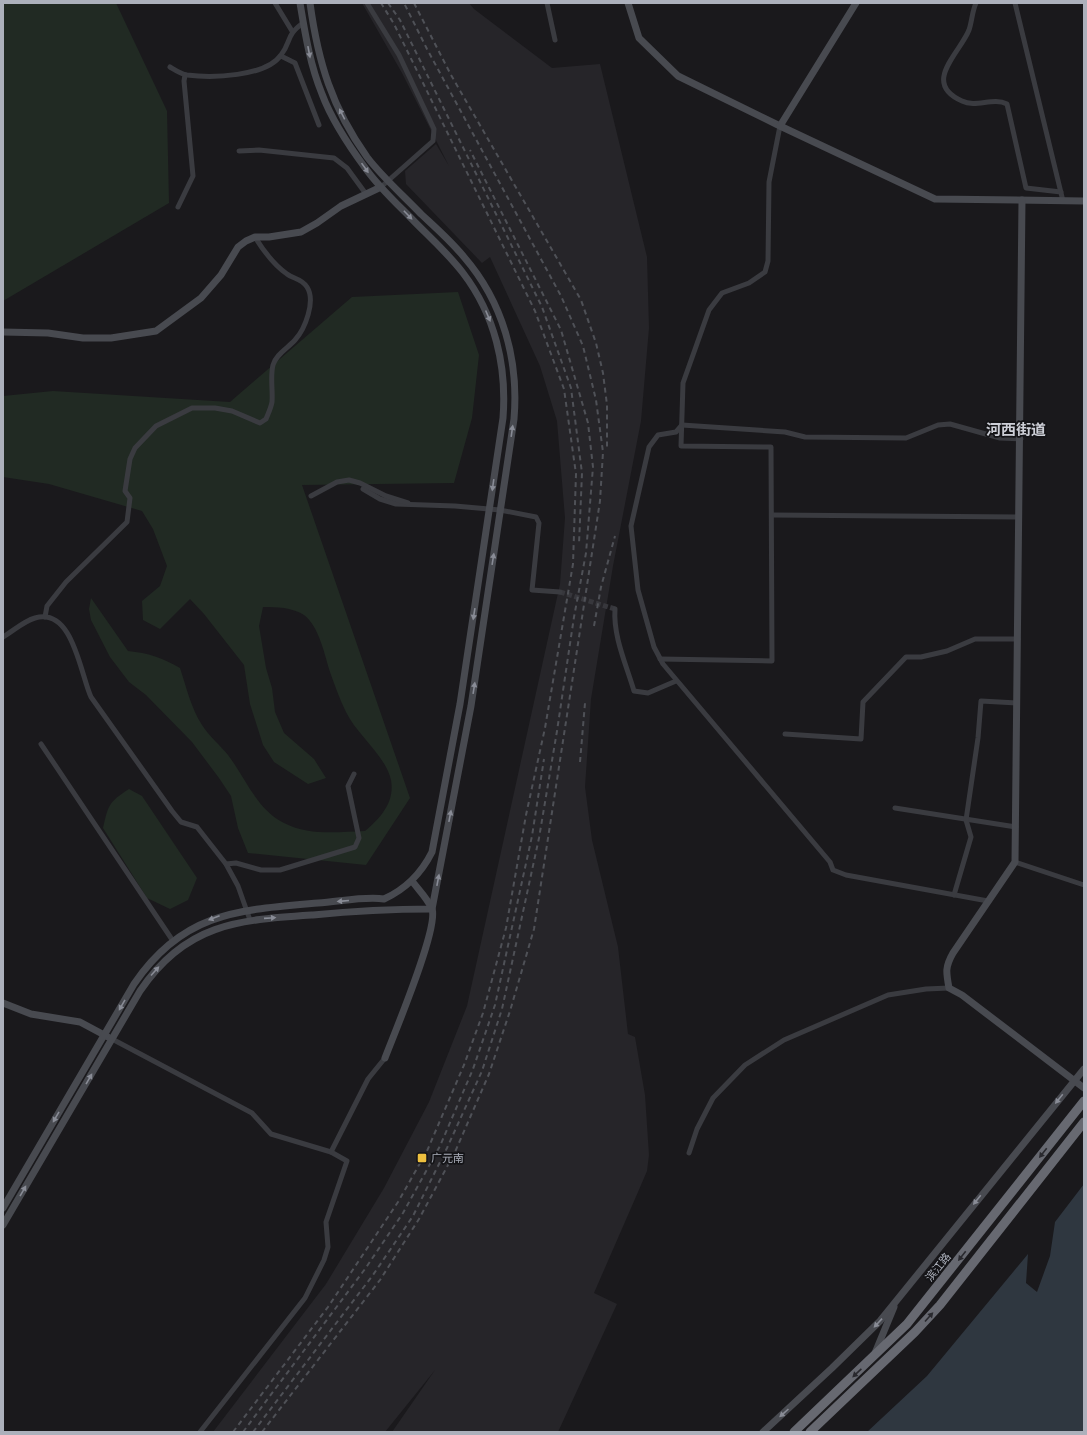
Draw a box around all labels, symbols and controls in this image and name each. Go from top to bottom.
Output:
one-way arrow [306,45,312,58]
one-way arrow [339,109,345,120]
one-way arrow [361,162,369,173]
one-way arrow [403,210,413,220]
one-way arrow [485,311,491,323]
district label: 河西街道 [986,420,1046,441]
one-way arrow [509,425,515,437]
one-way arrow [490,479,496,491]
one-way arrow [490,553,496,565]
one-way arrow [471,608,477,620]
one-way arrow [471,682,477,694]
one-way arrow [447,810,453,822]
one-way arrow [435,874,441,886]
one-way arrow [337,898,349,905]
one-way arrow [264,914,276,921]
one-way arrow [208,916,220,922]
one-way arrow [151,965,160,976]
one-way arrow [118,999,125,1011]
one-way arrow [85,1073,92,1085]
one-way arrow [1055,1094,1064,1105]
one-way arrow [53,1111,60,1123]
one-way arrow [1038,1148,1047,1159]
place label: 广元南 [431,1151,464,1166]
marker: 广元南 [416,1152,428,1164]
one-way arrow [19,1185,26,1197]
one-way arrow [973,1195,982,1206]
street label: 滨江路 [922,1250,955,1285]
one-way arrow [958,1250,967,1261]
one-way arrow [924,1312,933,1322]
one-way arrow [873,1318,883,1328]
one-way arrow [852,1368,862,1378]
one-way arrow [779,1408,789,1417]

